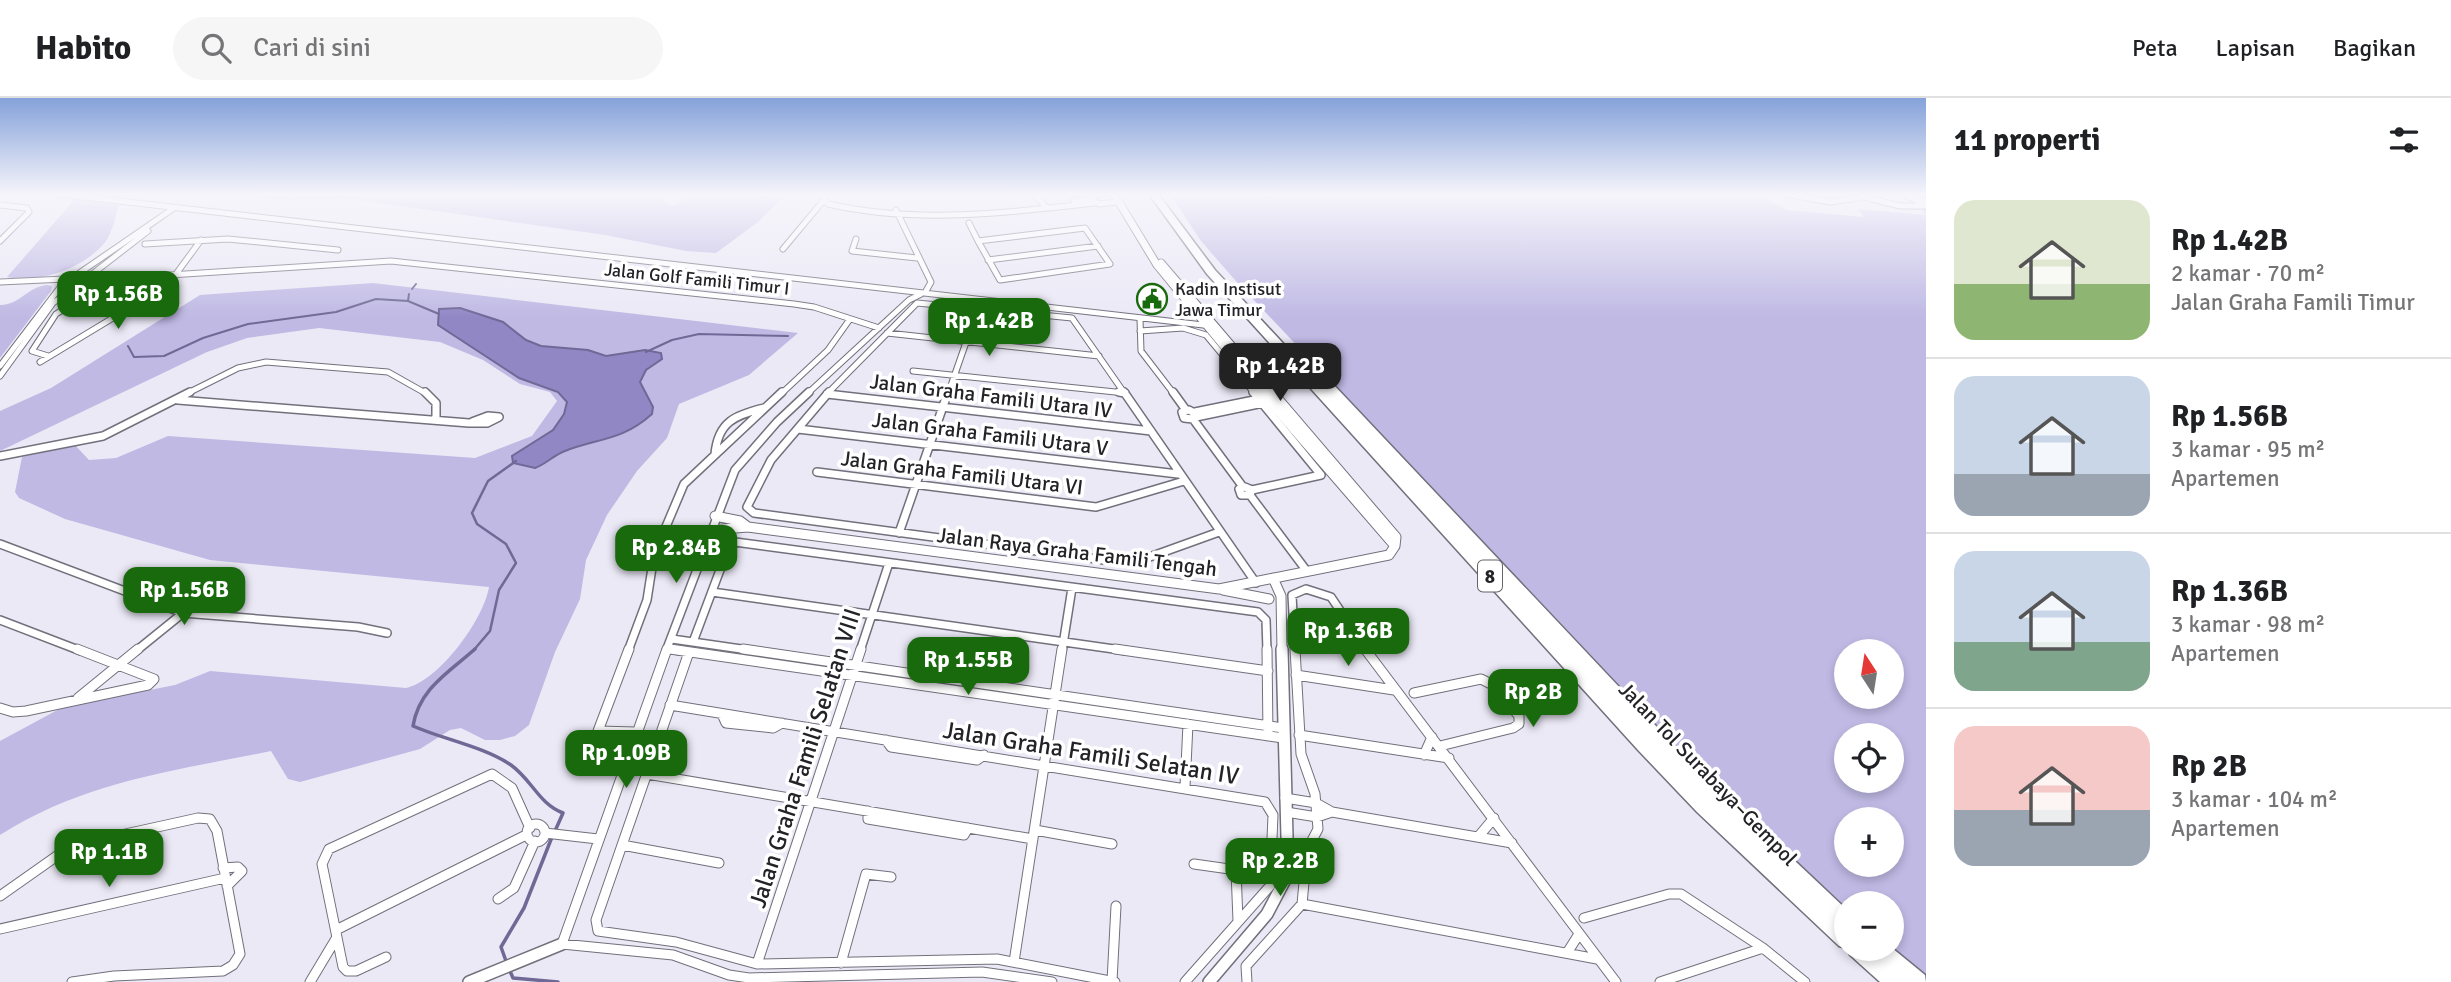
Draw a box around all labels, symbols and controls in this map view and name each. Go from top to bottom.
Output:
search box [173,17,663,80]
text: Habito [35,28,131,69]
icon: search [197,29,235,67]
text: Cari di sini [253,32,371,64]
text: Peta [2132,33,2178,63]
text: Lapisan [2216,33,2295,63]
text: Bagikan [2333,33,2416,63]
icon: filters [2385,121,2423,159]
text: 11 properti [1954,122,2101,159]
text: Rp 1.42B [2171,222,2288,259]
icon: home [2010,228,2094,312]
street label: Jalan Golf Famili Timur I [603,258,791,300]
text: 2 kamar · 70 m² [2171,259,2325,288]
pin: Rp 1.56B [46,272,190,331]
place label: Kadin Instisut Jawa Timur [1175,278,1281,321]
text: Rp 1.56B [73,279,163,308]
public building icon: Kadin Instisut Jawa Timur [1135,282,1169,316]
text: Jalan Graha Famili Timur [2171,288,2415,317]
pin: Rp 1.42B [917,299,1061,358]
text: Rp 1.42B [944,306,1034,335]
pin: Rp 1.42B [1208,344,1352,403]
text: Rp 1.42B [1235,351,1325,380]
street label: Jalan Graha Famili Utara IV [868,368,1114,424]
text: Rp 1.56B [2171,398,2288,435]
icon: home [2010,404,2094,488]
street label: Jalan Graha Famili Utara V [871,407,1109,461]
text: 3 kamar · 95 m² [2171,435,2325,464]
street label: Jalan Graha Famili Utara VI [839,445,1085,501]
text: Apartemen [2171,464,2280,493]
street label: Jalan Raya Graha Famili Tengah [935,522,1219,582]
pin: Rp 2.84B [604,526,748,585]
text: Rp 2.84B [631,533,721,562]
road number: 8 [1478,561,1502,592]
pin: Rp 1.56B [112,568,256,627]
text: Rp 1.36B [2171,573,2288,610]
text: Rp 1.56B [139,575,229,604]
icon: home [2010,579,2094,663]
street label: Jalan Graha Famili Selatan VIII [742,604,868,912]
pin: Rp 1.36B [1276,608,1420,668]
text: 3 kamar · 98 m² [2171,610,2325,639]
text: Rp 1.36B [1303,616,1393,645]
pin: Rp 1.55B [896,638,1040,697]
north arrow [1834,639,1904,709]
map controls [1834,639,1904,961]
text: Apartemen [2171,639,2280,668]
text: Rp 1.55B [923,645,1013,674]
pin: Rp 2B [1484,670,1582,729]
text: Rp 2B [1504,677,1562,706]
street label: Jalan Tol Surabaya–Gempol [1613,677,1803,871]
street label: Jalan Graha Famili Selatan IV [941,715,1241,791]
button: locate [1834,723,1904,793]
pin: Rp 1.09B [554,730,698,790]
text: Rp 1.09B [581,738,671,767]
text: Rp 2B [2171,748,2247,785]
icon: home [2010,754,2094,838]
text: 3 kamar · 104 m² [2171,785,2338,814]
button: + [1834,807,1904,877]
text: Apartemen [2171,814,2280,843]
pin: Rp 1.1B [44,830,174,889]
text: Rp 1.1B [70,837,148,866]
pin: Rp 2.2B [1215,838,1345,898]
text: Rp 2.2B [1241,846,1319,875]
button: − [1834,891,1904,961]

